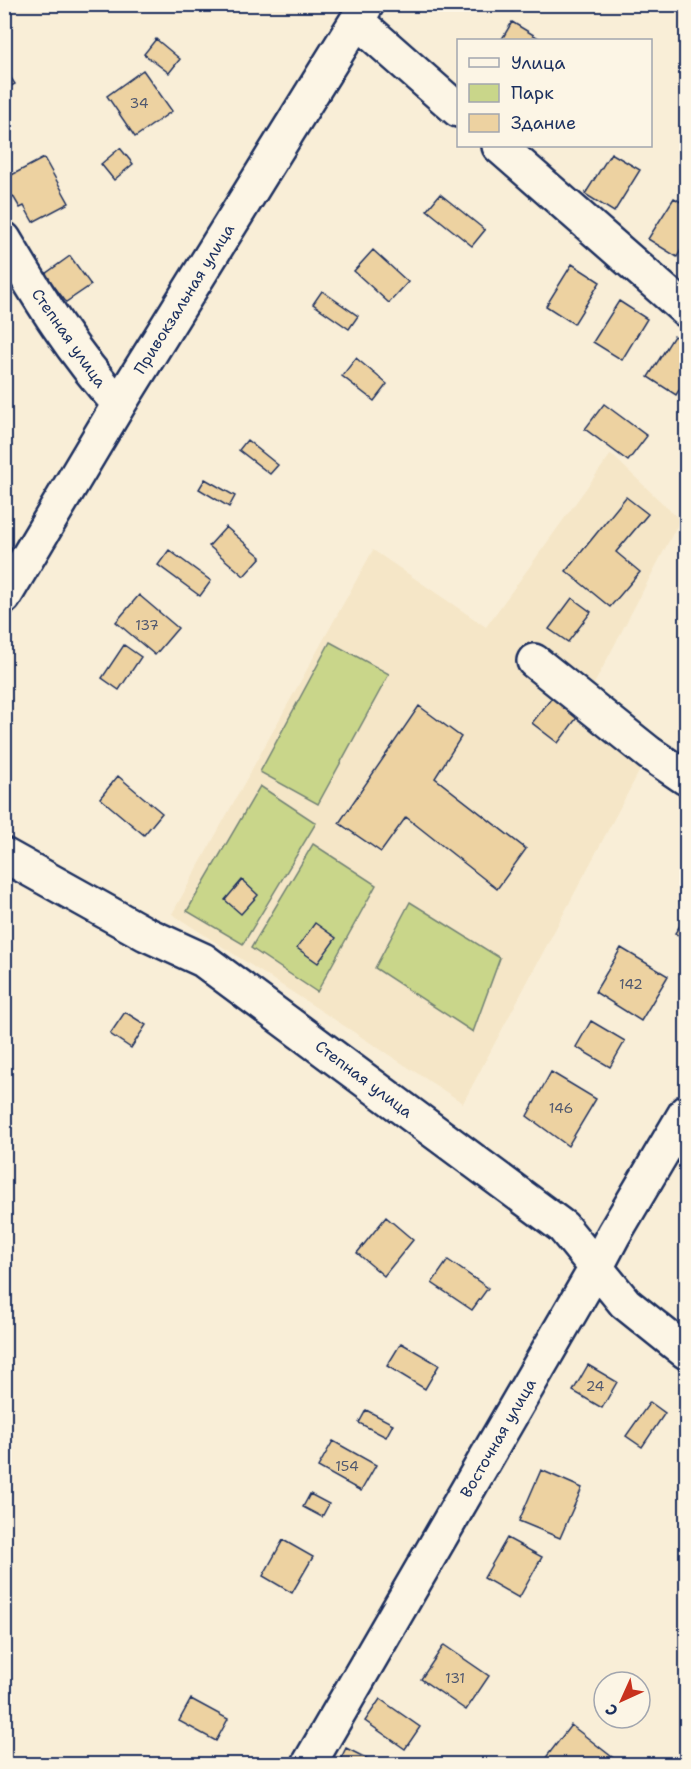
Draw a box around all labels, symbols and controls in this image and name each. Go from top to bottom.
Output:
legend [457,39,652,147]
text: Улица [511,51,565,75]
text: Парк [511,81,554,105]
house number: 34 [129,94,149,112]
text: Здание [511,111,576,135]
street label: Привокзальная улица [129,220,239,378]
street label: Степная улица [27,284,111,392]
house number: 137 [135,616,159,634]
house number: 142 [619,975,643,993]
street label: Степная улица [311,1036,417,1123]
house number: 146 [549,1099,573,1117]
street label: Восточная улица [455,1375,541,1501]
house number: 24 [586,1377,605,1395]
house number: 154 [335,1457,359,1475]
house number: 131 [445,1669,465,1687]
north arrow [592,1670,652,1730]
text: С [601,1699,623,1721]

